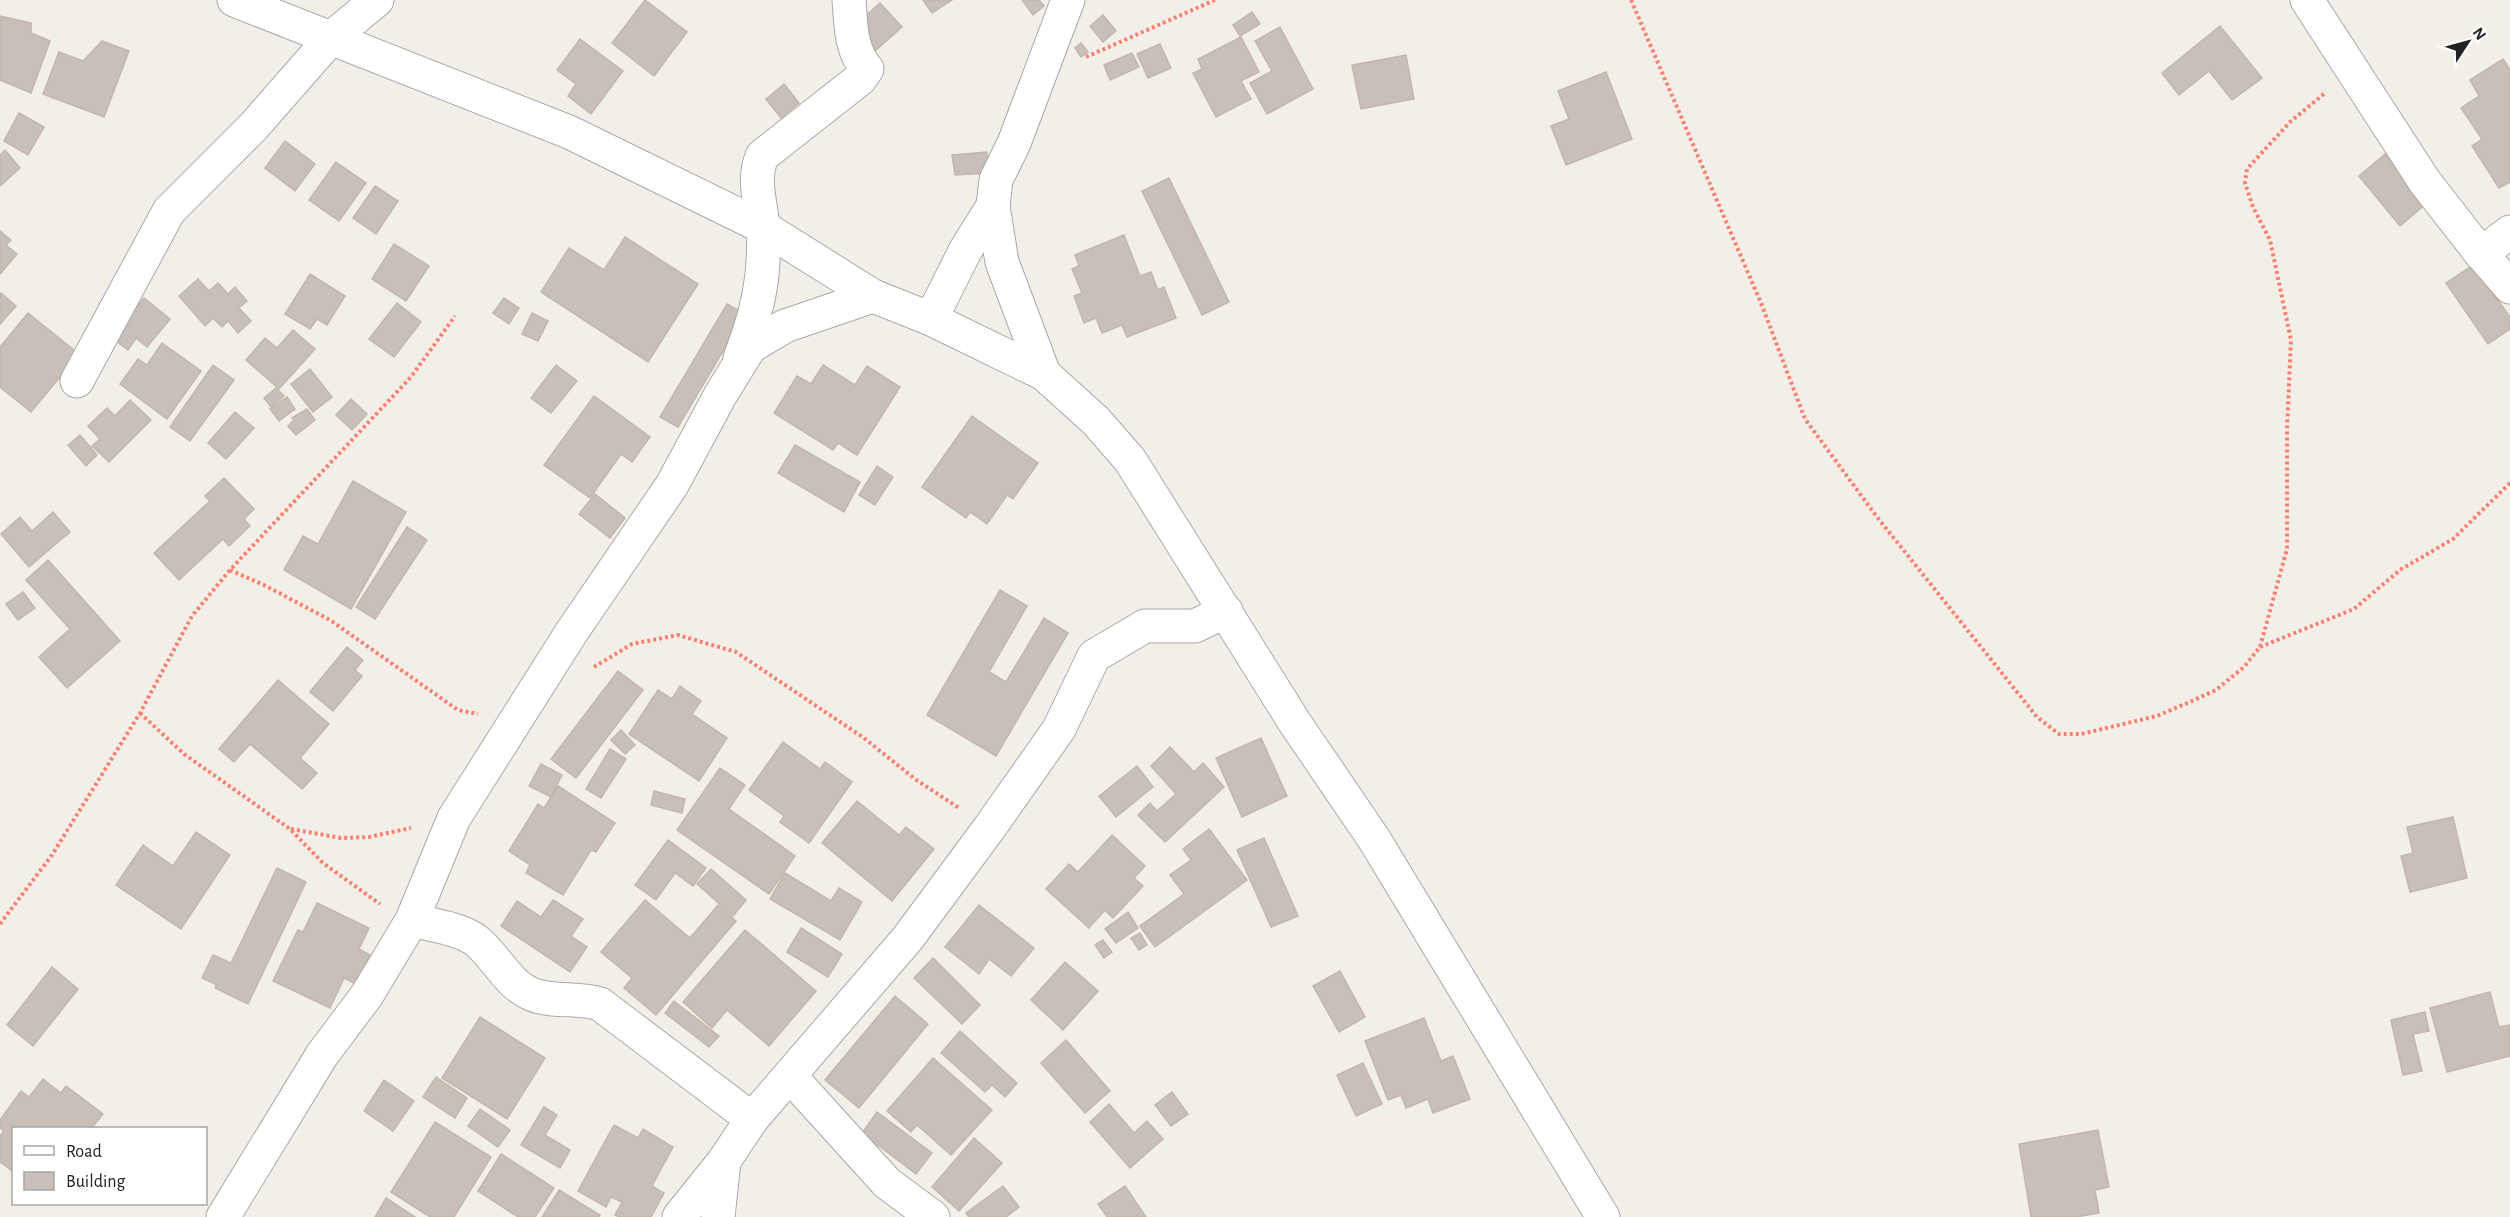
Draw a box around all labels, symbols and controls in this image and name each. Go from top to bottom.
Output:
north arrow [2438,12,2498,72]
text: N [2470,25,2489,43]
legend [12,1127,207,1205]
text: Road [66,1143,102,1161]
text: Building [66,1173,126,1191]

